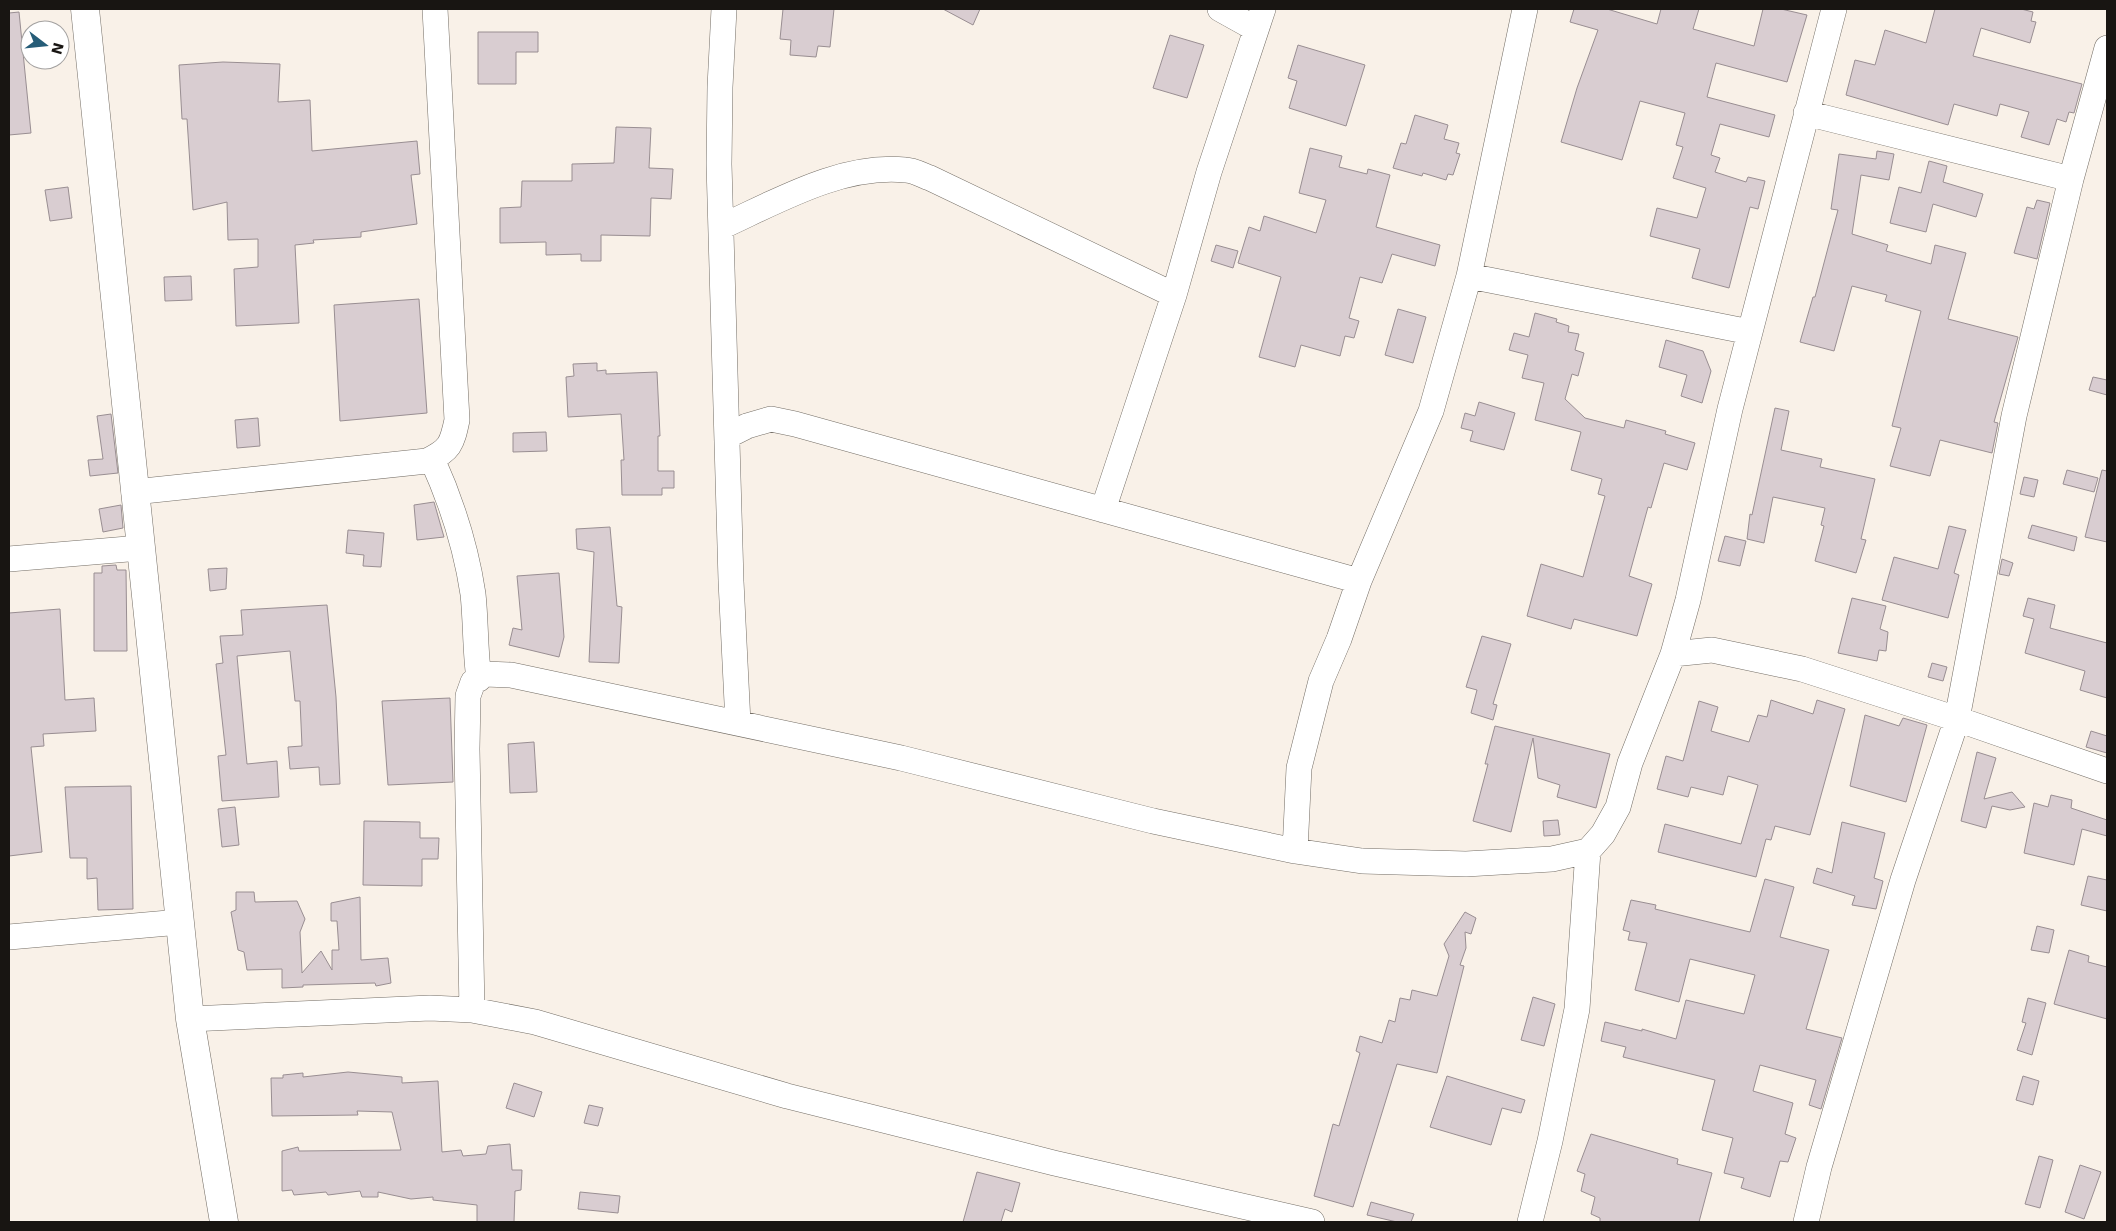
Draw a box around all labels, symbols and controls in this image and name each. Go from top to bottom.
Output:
north arrow [20,20,70,70]
text: N [48,41,67,56]

